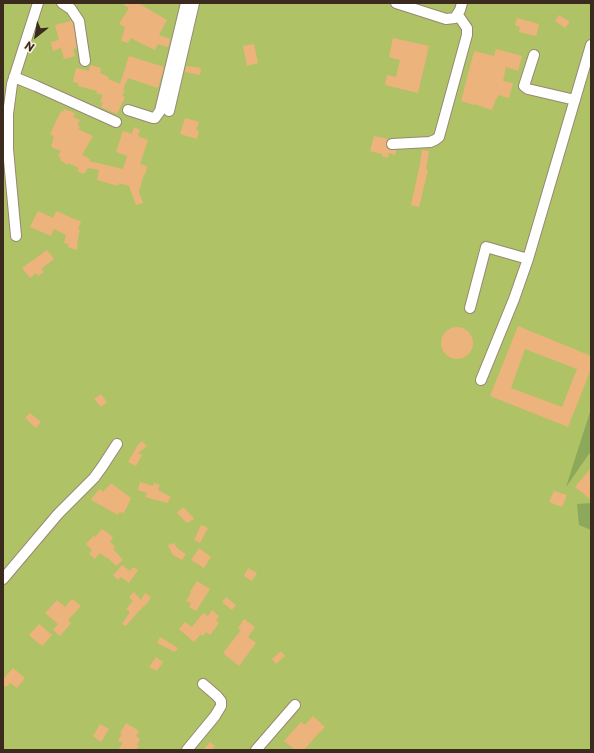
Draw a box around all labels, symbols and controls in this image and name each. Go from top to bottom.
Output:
north arrow [16,16,56,56]
text: N [21,37,38,56]

